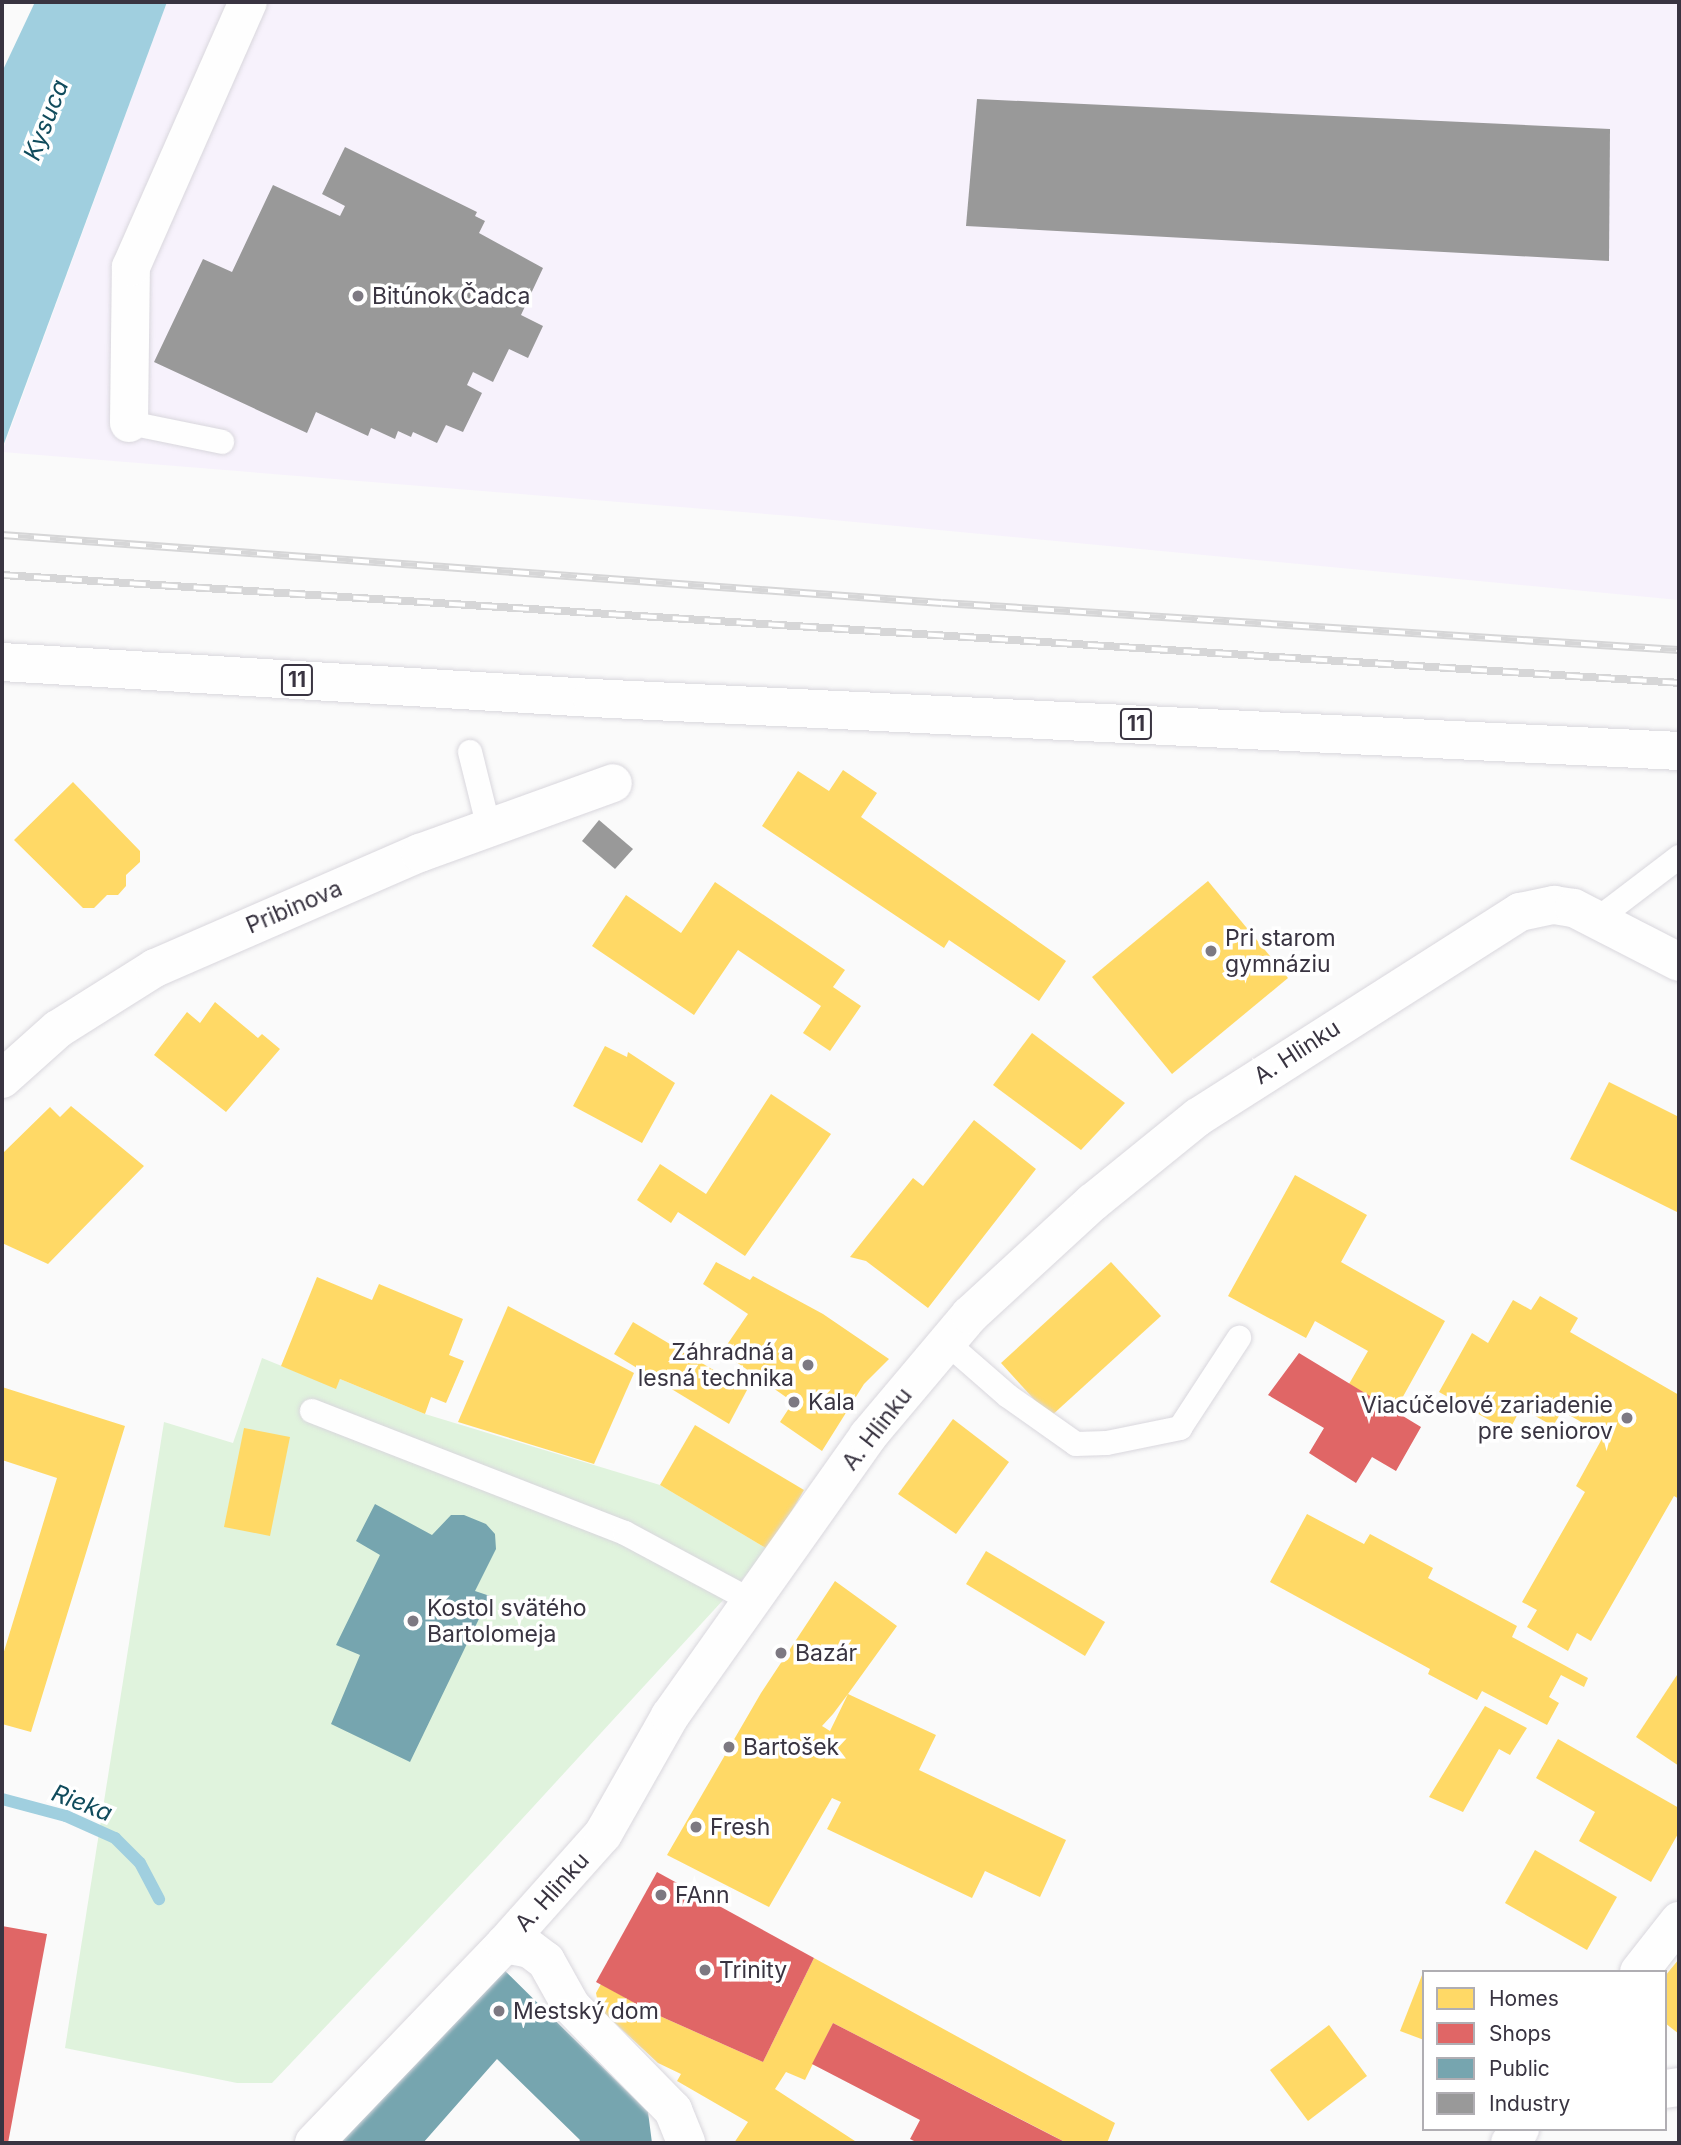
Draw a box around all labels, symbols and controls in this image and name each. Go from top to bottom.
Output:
water label: Kysuca [18,76,74,164]
place label: Bitúnok Čadca [372,282,530,310]
marker: Bitúnok Čadca [350,288,366,304]
road number: 11 [280,662,314,698]
road number: 11 [1118,706,1154,742]
street label: Pribinova [242,874,346,940]
place label: Pri starom gymnáziu [1225,924,1336,978]
marker: Pri starom gymnáziu [1203,943,1219,959]
street label: A. Hlinku [1249,1014,1345,1090]
place label: Záhradná a lesná technika [638,1338,794,1392]
marker: Záhradná a lesná technika [800,1357,816,1373]
street label: A. Hlinku [836,1382,918,1476]
place label: Kala [808,1388,855,1416]
place label: Viacúčelové zariadenie pre seniorov [1361,1391,1613,1445]
marker: Kala [786,1394,802,1410]
marker: Viacúčelové zariadenie pre seniorov [1619,1410,1635,1426]
place label: Kostol svätého Bartolomeja [427,1594,587,1648]
marker: Kostol svätého Bartolomeja [405,1613,421,1629]
place label: Bazár [795,1639,857,1667]
marker: Bazár [773,1645,789,1661]
place label: Bartošek [743,1733,839,1761]
marker: Bartošek [721,1739,737,1755]
water label: Rieka [48,1778,116,1828]
place label: Fresh [710,1813,770,1841]
marker: Fresh [688,1819,704,1835]
street label: A. Hlinku [509,1847,595,1937]
place label: FAnn [675,1881,730,1909]
marker: FAnn [653,1887,669,1903]
place label: Trinity [719,1956,787,1984]
marker: Trinity [697,1962,713,1978]
legend [1422,1970,1667,2131]
text: Homes [1489,1986,1559,2011]
place label: Mestský dom [513,1997,659,2025]
marker: Mestský dom [491,2003,507,2019]
text: Shops [1489,2021,1551,2046]
text: Public [1489,2056,1550,2081]
text: Industry [1489,2091,1570,2116]

